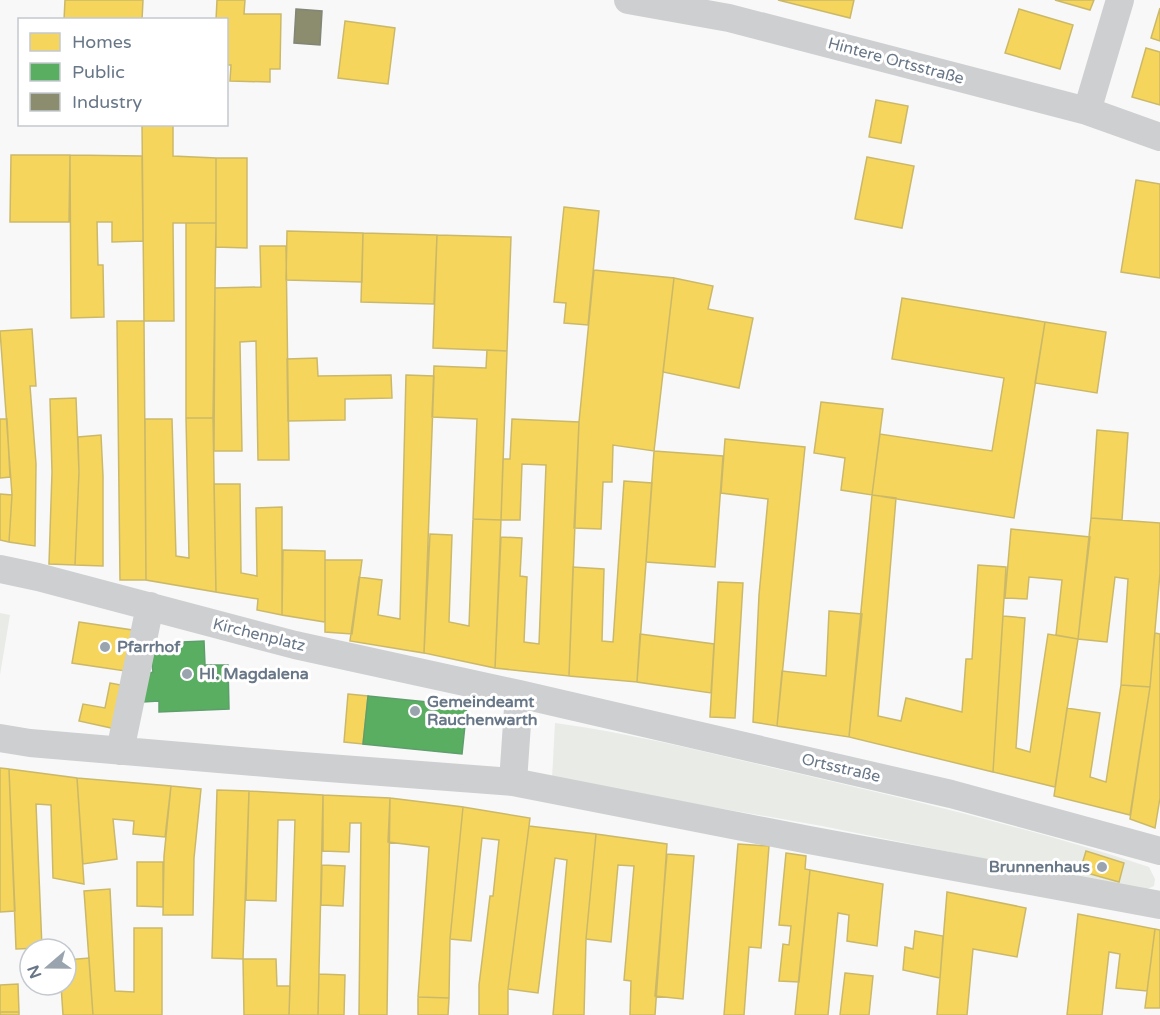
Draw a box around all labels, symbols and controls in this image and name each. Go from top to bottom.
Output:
legend [18,18,228,126]
text: Homes [72,31,132,53]
street label: Hintere Ortsstraße [826,33,966,89]
text: Public [72,61,125,83]
text: Industry [72,91,143,113]
street label: Kirchenplatz [211,614,307,656]
place label: Pfarrhof [117,637,181,657]
marker: Pfarrhof [98,640,112,654]
place label: Hl. Magdalena [199,664,309,684]
marker: Hl. Magdalena [180,667,194,681]
place label: Gemeindeamt Rauchenwarth [427,692,538,730]
marker: Gemeindeamt Rauchenwarth [408,704,422,718]
street label: Ortsstraße [800,749,882,787]
place label: Brunnenhaus [989,857,1090,877]
marker: Brunnenhaus [1095,860,1109,874]
north arrow [18,937,78,997]
text: N [23,962,46,981]

